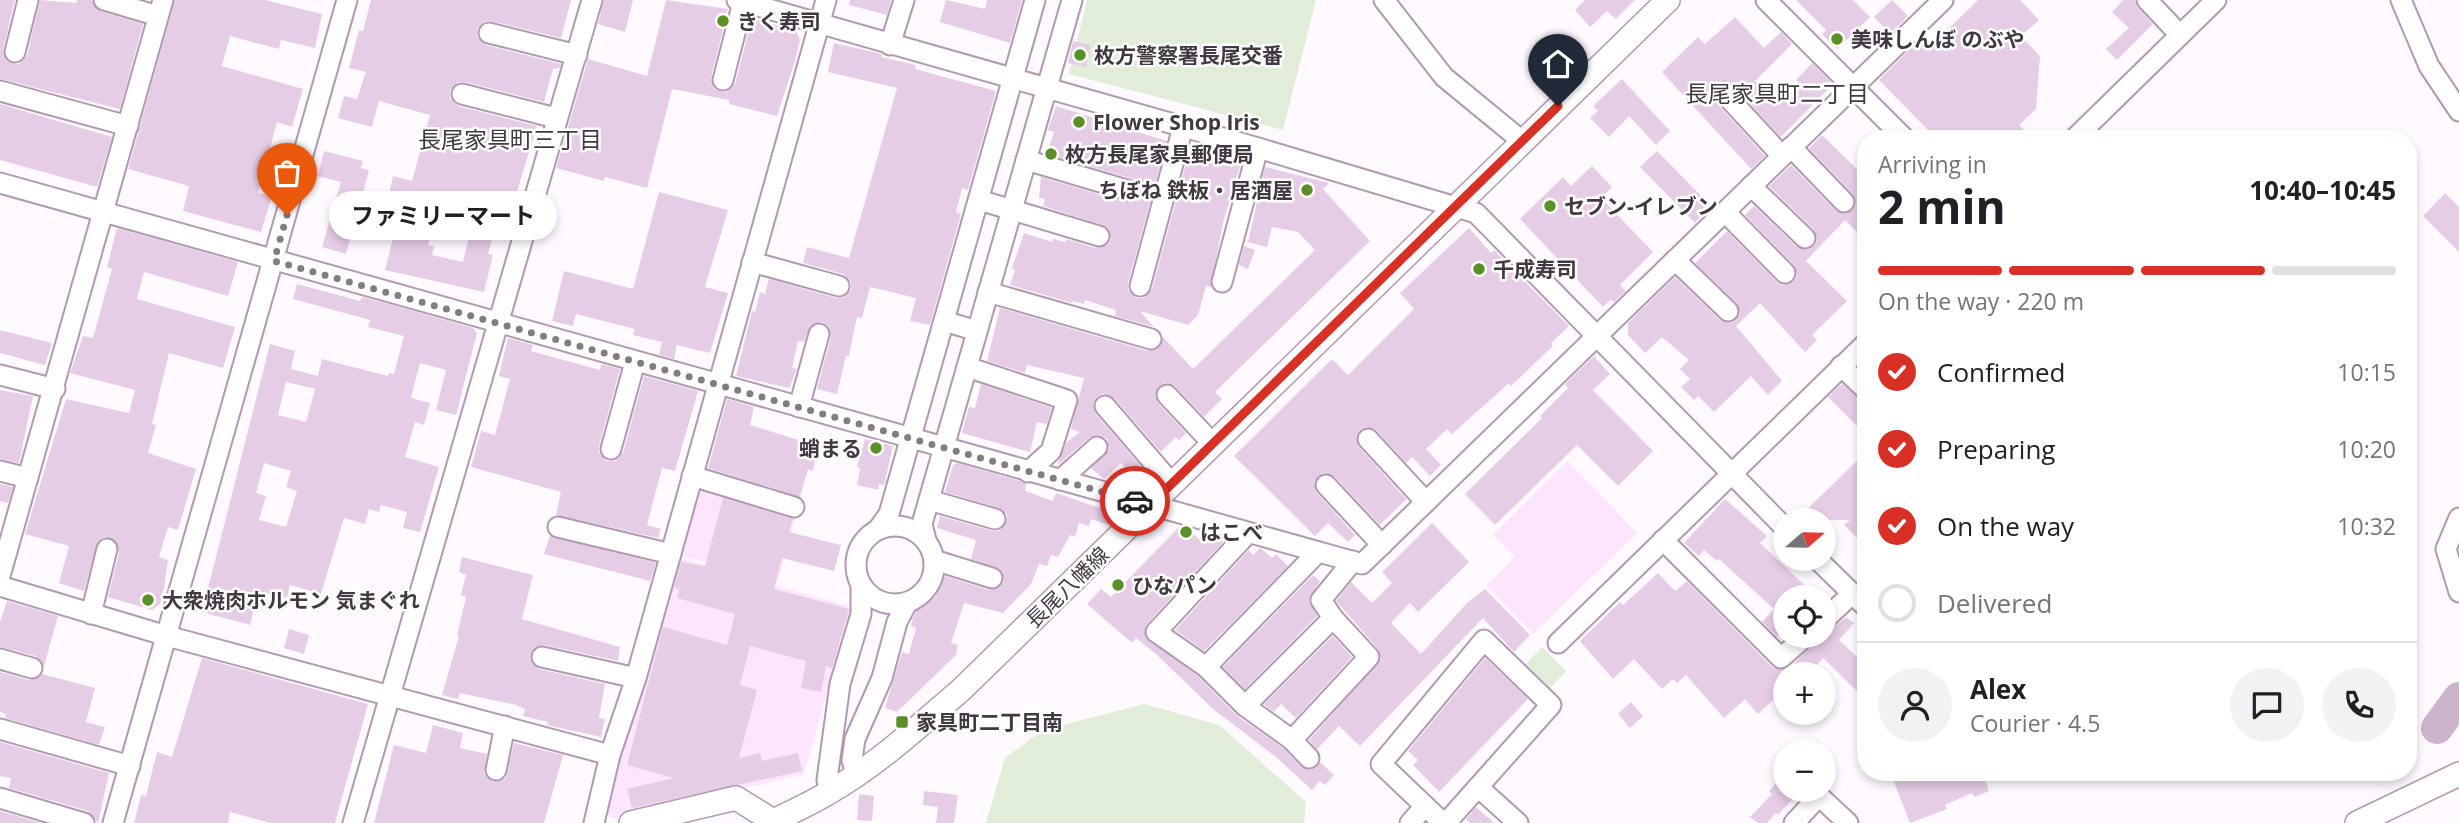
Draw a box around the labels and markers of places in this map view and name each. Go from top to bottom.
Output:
place label: きく寿司 [737,7,821,35]
marker: きく寿司 [715,13,731,29]
place label: 美味しんぼ のぶや [1851,25,2024,53]
marker: 美味しんぼ のぶや [1829,31,1845,47]
pin [1528,34,1588,106]
place label: 枚方警察署長尾交番 [1094,41,1283,69]
marker: 枚方警察署長尾交番 [1072,47,1088,63]
place label: Flower Shop Iris [1093,108,1260,136]
marker: Flower Shop Iris [1071,114,1087,130]
place label: 枚方長尾家具郵便局 [1065,140,1254,168]
pin [257,143,317,215]
marker: 枚方長尾家具郵便局 [1043,146,1059,162]
place label: ちぼね 鉄板・居酒屋 [1099,176,1293,204]
marker: ちぼね 鉄板・居酒屋 [1299,182,1315,198]
callout: ファミリーマート [329,190,556,240]
place label: セブン-イレブン [1564,192,1718,220]
marker: セブン-イレブン [1542,198,1558,214]
place label: 千成寿司 [1493,255,1577,283]
marker: 千成寿司 [1471,261,1487,277]
place label: 蛸まる [799,434,862,462]
marker: 蛸まる [868,440,884,456]
place label: はこべ [1200,518,1263,546]
marker: はこべ [1178,524,1194,540]
place label: ひなパン [1132,571,1217,599]
marker: ひなパン [1110,577,1126,593]
place label: 大衆焼肉ホルモン 気まぐれ [162,586,419,614]
marker: 大衆焼肉ホルモン 気まぐれ [140,592,156,608]
place label: 家具町二丁目南 [916,708,1063,736]
marker: 家具町二丁目南 [894,714,910,730]

